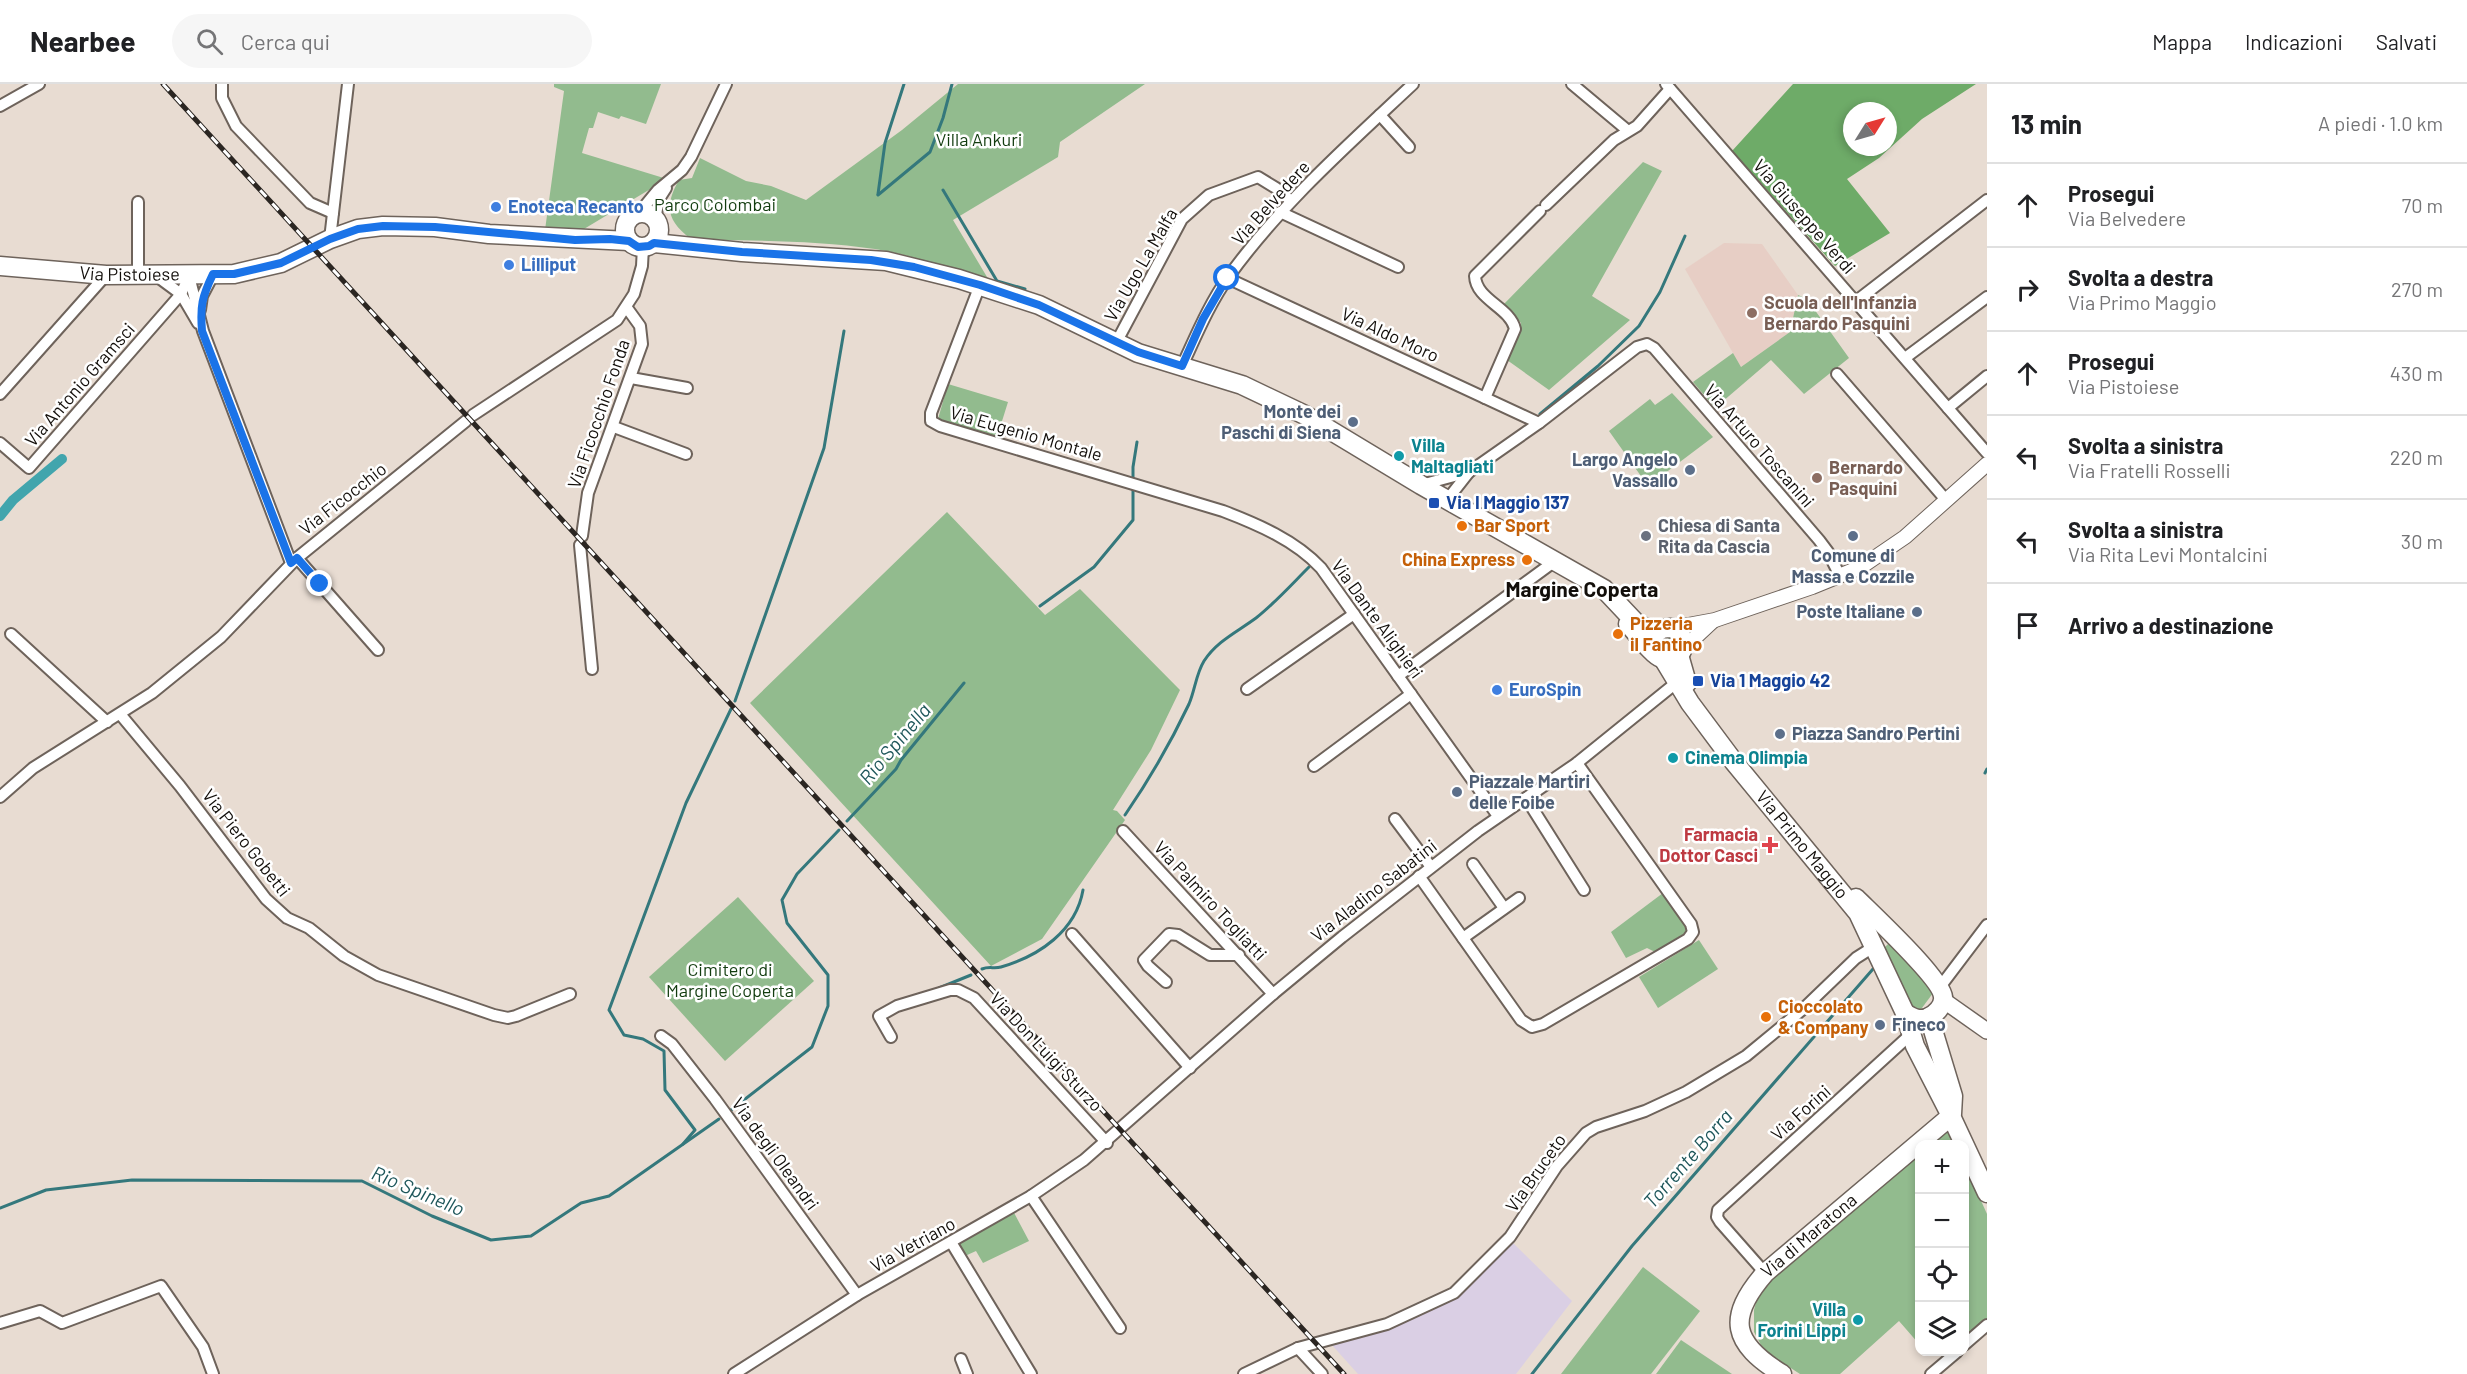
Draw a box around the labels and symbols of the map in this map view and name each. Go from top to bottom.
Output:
north arrow [1843,102,1897,156]
park label: Villa Ankuri [936,128,1022,150]
street label: Via Belvedere [1227,155,1314,249]
street label: Via Giuseppe Verdi [1749,155,1861,278]
park label: Parco Colombai [654,193,776,215]
place label: Enoteca Recanto [508,195,644,217]
marker: Enoteca Recanto [489,200,503,214]
street label: Via Ugo La Malfa [1099,204,1181,325]
place label: Lilliput [521,253,576,275]
marker: Lilliput [502,258,516,272]
street label: Via Pistoiese [79,261,180,285]
route start [1213,264,1239,290]
place label: Scuola dell'Infanzia Bernardo Pasquini [1764,291,1917,334]
street label: Via Aldo Moro [1338,302,1443,366]
marker: Scuola dell'Infanzia Bernardo Pasquini [1745,306,1759,320]
street label: Via Antonio Gramsci [20,318,139,451]
street label: Via Ficocchio Fonda [562,336,634,491]
street label: Via Arturo Toscanini [1700,379,1819,512]
place label: Monte dei Paschi di Siena [1221,400,1341,443]
street label: Via Eugenio Montale [948,401,1105,465]
marker: Monte dei Paschi di Siena [1346,415,1360,429]
place label: Villa Maltagliati [1411,434,1494,477]
place label: Largo Angelo Vassallo [1572,448,1678,491]
marker: Villa Maltagliati [1392,449,1406,463]
place label: Bernardo Pasquini [1829,456,1903,499]
street label: Via Ficocchio [294,457,390,539]
marker: Largo Angelo Vassallo [1683,463,1697,477]
marker: Bernardo Pasquini [1810,471,1824,485]
place label: Via I Maggio 137 [1446,491,1569,513]
marker: Via I Maggio 137 [1427,496,1441,510]
place label: Bar Sport [1474,514,1550,536]
place label: Chiesa di Santa Rita da Cascia [1658,514,1780,557]
marker: Bar Sport [1455,519,1469,533]
marker: Chiesa di Santa Rita da Cascia [1639,529,1653,543]
marker: Comune di Massa e Cozzile [1846,529,1860,543]
place label: Comune di Massa e Cozzile [1791,544,1915,587]
place label: China Express [1402,548,1515,570]
marker: China Express [1520,553,1534,567]
street label: Via Dante Alighieri [1327,555,1428,682]
route end [306,570,332,596]
district label: Margine Coperta [1506,576,1658,601]
place label: Poste Italiane [1796,600,1905,622]
marker: Poste Italiane [1910,605,1924,619]
place label: Pizzeria il Fantino [1630,612,1702,655]
marker: Pizzeria il Fantino [1611,627,1625,641]
place label: Via 1 Maggio 42 [1710,669,1830,691]
marker: Via 1 Maggio 42 [1691,674,1705,688]
place label: EuroSpin [1509,678,1581,700]
marker: EuroSpin [1490,683,1504,697]
water label: Rio Spinella [853,698,935,789]
place label: Piazza Sandro Pertini [1792,722,1960,744]
marker: Piazza Sandro Pertini [1773,727,1787,741]
place label: Cinema Olimpia [1685,746,1808,768]
marker: Cinema Olimpia [1666,751,1680,765]
place label: Piazzale Martiri delle Foibe [1469,770,1590,813]
street label: Via Piero Gobetti [198,784,296,901]
marker: Piazzale Martiri delle Foibe [1450,785,1464,799]
street label: Via Primo Maggio [1752,785,1854,903]
place label: Farmacia Dottor Casci [1659,823,1758,866]
street label: Via Aladino Sabatini [1306,834,1441,946]
street label: Via Palmiro Togliatti [1150,836,1272,965]
marker: Farmacia Dottor Casci [1763,838,1777,852]
park label: Cimitero di Margine Coperta [666,958,794,1001]
street label: Via Don Luigi Sturzo [986,987,1108,1116]
place label: Cioccolato & Company [1778,995,1869,1038]
marker: Cioccolato & Company [1759,1010,1773,1024]
place label: Fineco [1892,1013,1946,1035]
marker: Fineco [1873,1018,1887,1032]
street label: Via Forini [1766,1080,1835,1145]
street label: Via degli Oleandri [728,1093,824,1214]
water label: Torrente Borra [1638,1104,1737,1213]
street label: Via Bruceto [1500,1129,1570,1216]
water label: Rio Spinello [368,1160,468,1220]
street label: Via di Maratona [1756,1188,1861,1282]
street label: Via Vetriano [866,1212,959,1276]
place label: Villa Forini Lippi [1757,1298,1846,1341]
marker: Villa Forini Lippi [1851,1313,1865,1327]

